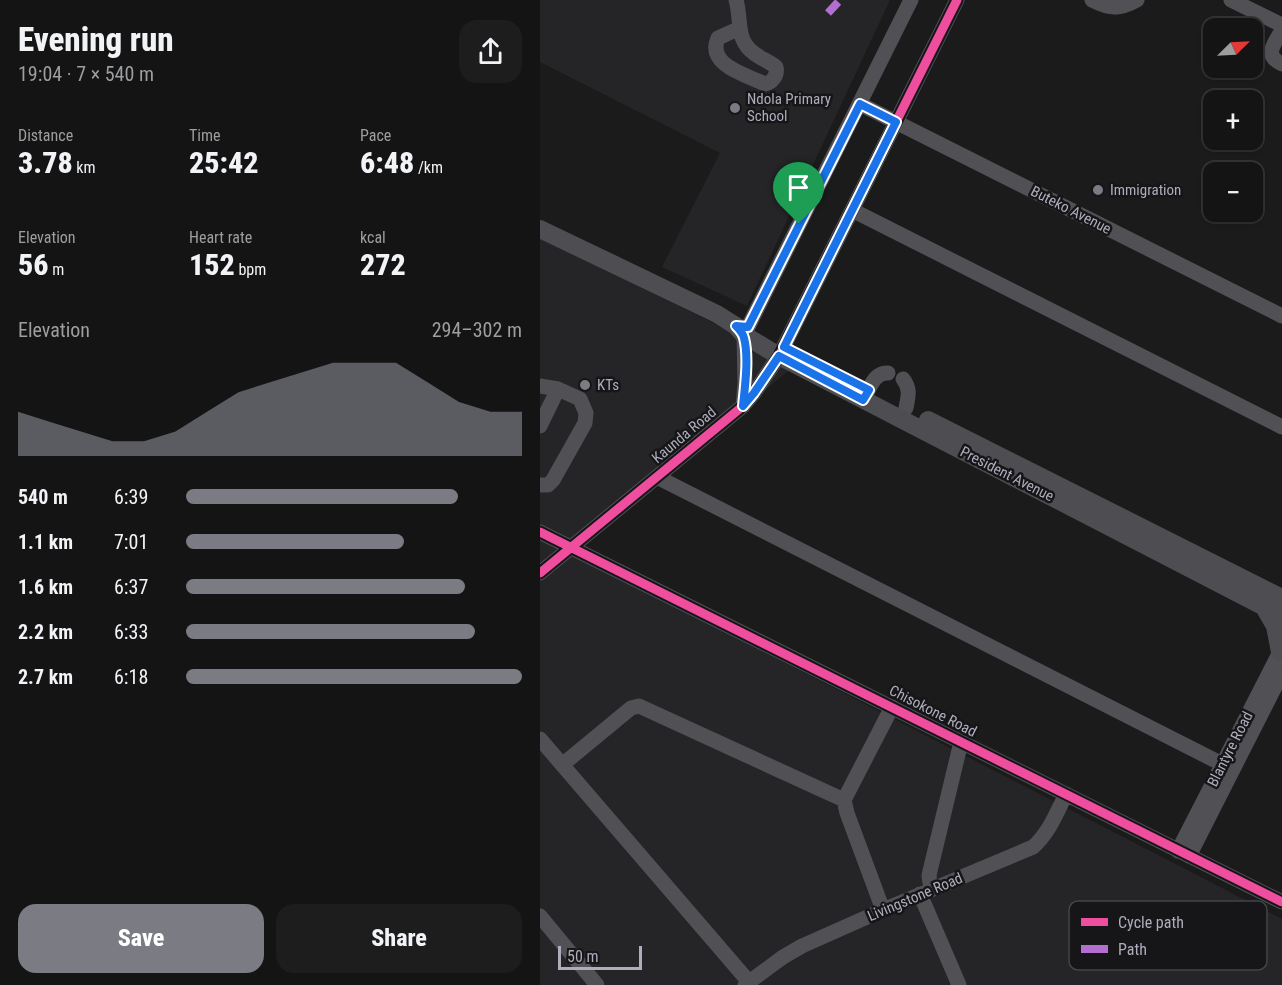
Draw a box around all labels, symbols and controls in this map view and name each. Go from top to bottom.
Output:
north arrow [1203,18,1263,78]
map controls [1203,18,1263,222]
text: Evening run [18,20,174,59]
button: share [459,20,522,83]
text: 19:04 · 7 × 540 m [18,62,154,86]
place label: Ndola Primary School [747,90,831,125]
button: + [1203,90,1263,150]
marker: Ndola Primary School [728,101,742,115]
text: Distance [18,126,73,145]
text: Time [189,126,221,145]
text: Pace [360,126,391,145]
text: 3.78 [18,145,73,180]
text: 25:42 [189,145,258,180]
text: 6:48 [360,145,414,180]
text: km [73,158,96,177]
text: /km [414,158,443,177]
pin [773,162,824,224]
button: − [1203,162,1263,222]
icon: arrive [782,171,815,204]
place label: Immigration [1110,181,1181,199]
street label: Buteko Avenue [1028,182,1114,238]
marker: Immigration [1091,183,1105,197]
text: Elevation [18,228,76,247]
text: Heart rate [189,228,252,247]
text: kcal [360,228,386,247]
text: 56 [18,247,49,282]
text: 152 [189,247,235,282]
text: 272 [360,247,406,282]
text: m [49,260,64,279]
text: bpm [235,260,266,279]
text: Elevation [18,318,90,342]
text: 294–302 m [432,318,522,342]
place label: KTs [597,376,619,394]
marker: KTs [578,378,592,392]
street label: Kaunda Road [648,403,720,467]
street label: President Avenue [957,443,1057,505]
text: 540 m [18,485,68,509]
text: 6:39 [114,485,148,509]
text: 1.1 km [18,530,73,554]
text: 7:01 [114,530,148,554]
text: 1.6 km [18,575,73,599]
text: 6:37 [114,575,148,599]
text: 2.2 km [18,620,73,644]
text: 6:33 [114,620,148,644]
text: 2.7 km [18,665,73,689]
text: 6:18 [114,665,148,689]
street label: Chisokone Road [886,681,980,741]
street label: Blantyre Road [1203,708,1257,790]
street label: Livingstone Road [865,869,965,925]
legend [1069,901,1267,970]
button: Save [18,904,264,973]
button: Share [276,904,522,973]
text: Cycle path [1118,913,1184,932]
text: Path [1118,940,1147,959]
scale bar [558,943,642,970]
text: 50 m [567,947,599,966]

